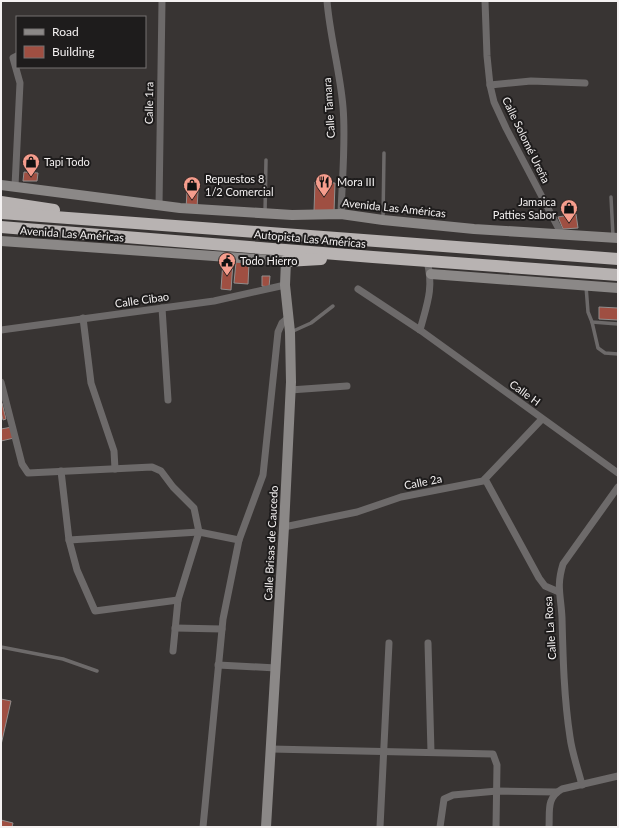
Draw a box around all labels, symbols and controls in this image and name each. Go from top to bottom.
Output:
legend [16,16,146,68]
text: Road [52,24,79,39]
text: Building [52,44,95,59]
street label: Calle Tamara [320,77,337,139]
street label: Calle 1ra [142,82,155,124]
street label: Calle Solomé Ureña [500,94,553,185]
shop icon: Tapi Todo [21,152,41,177]
place label: Tapi Todo [44,155,90,168]
place label: Repuestos 8 1/2 Comercial [205,172,274,198]
restaurant icon: Mora III [314,172,334,197]
shop icon: Repuestos 8 1/2 Comercial [182,175,202,200]
place label: Mora III [337,175,375,188]
place label: Jamaica Patties Sabor [493,195,556,221]
street label: Avenida Las Américas [342,196,447,219]
shop icon: Jamaica Patties Sabor [559,198,579,223]
street label: Avenida Las Américas [20,223,125,244]
street label: Autopista Las Américas [254,227,367,250]
public building icon: Todo Hierro [217,251,237,276]
place label: Todo Hierro [240,254,297,267]
street label: Calle Cibao [114,289,170,310]
street label: Calle H [507,377,543,408]
street label: Calle 2a [403,471,443,492]
street label: Calle Brisas de Caucedo [261,485,280,601]
street label: Calle La Rosa [541,596,558,660]

